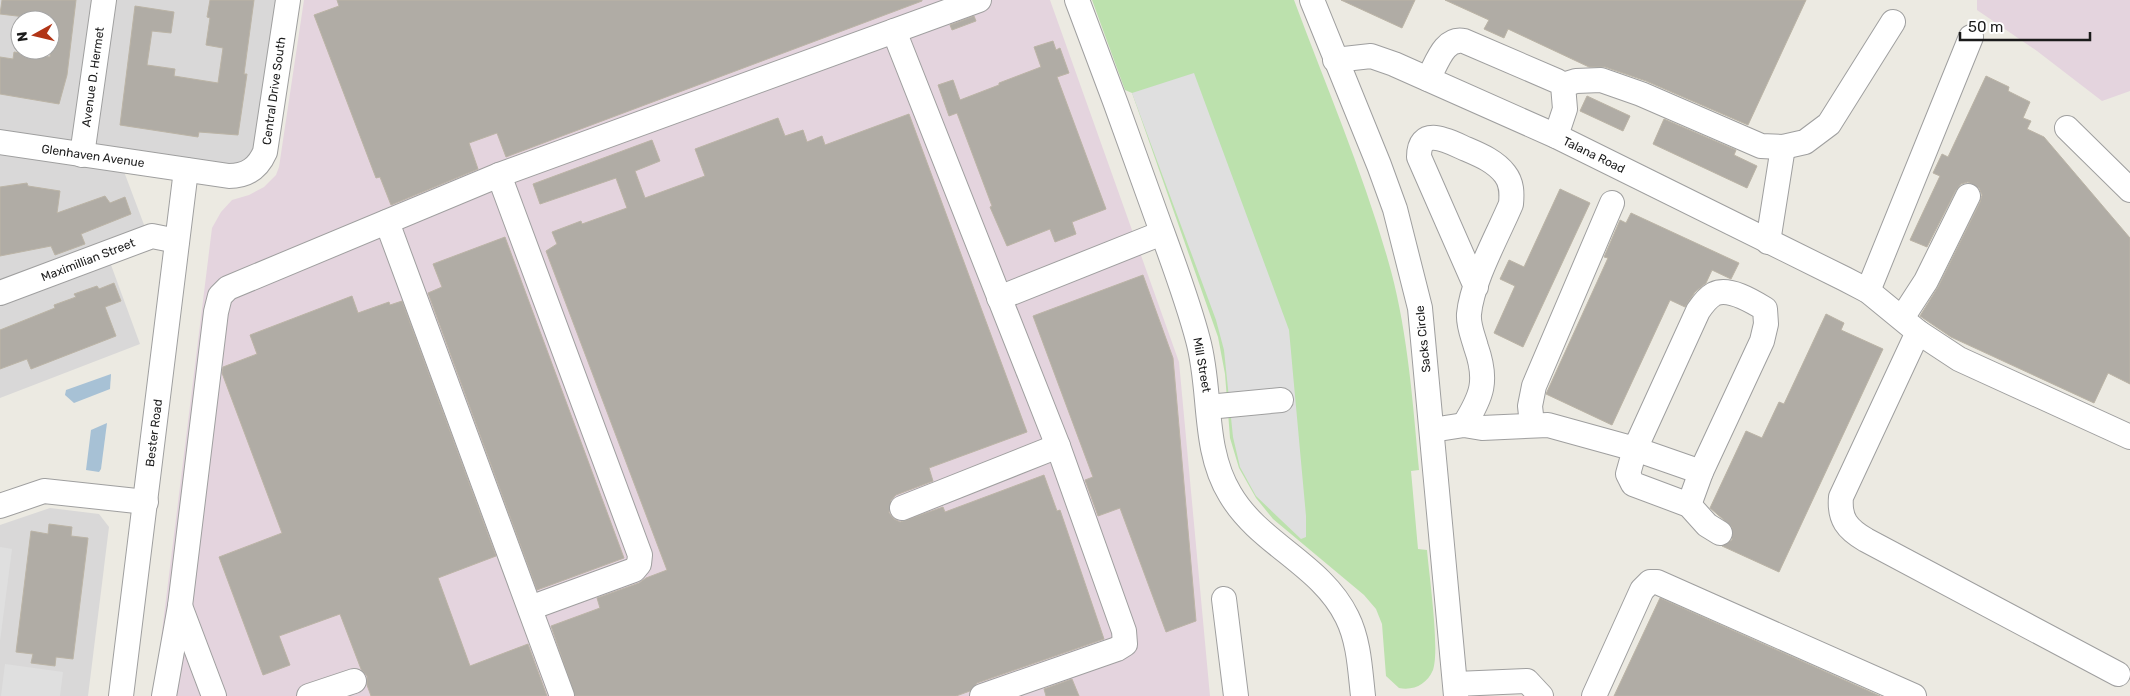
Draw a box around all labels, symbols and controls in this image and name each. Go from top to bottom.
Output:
north arrow [10,10,60,60]
scale bar [1960,10,2090,42]
text: 50 m [1968,18,2003,36]
street label: Avenue D. Hermet [79,26,107,128]
text: N [14,31,32,43]
street label: Central Drive South [259,36,289,146]
street label: Talana Road [1561,134,1627,176]
street label: Glenhaven Avenue [41,142,146,170]
street label: Maximillian Street [39,236,137,284]
street label: Sacks Circle [1412,304,1433,373]
street label: Mill Street [1190,336,1214,394]
street label: Bester Road [143,398,165,468]

